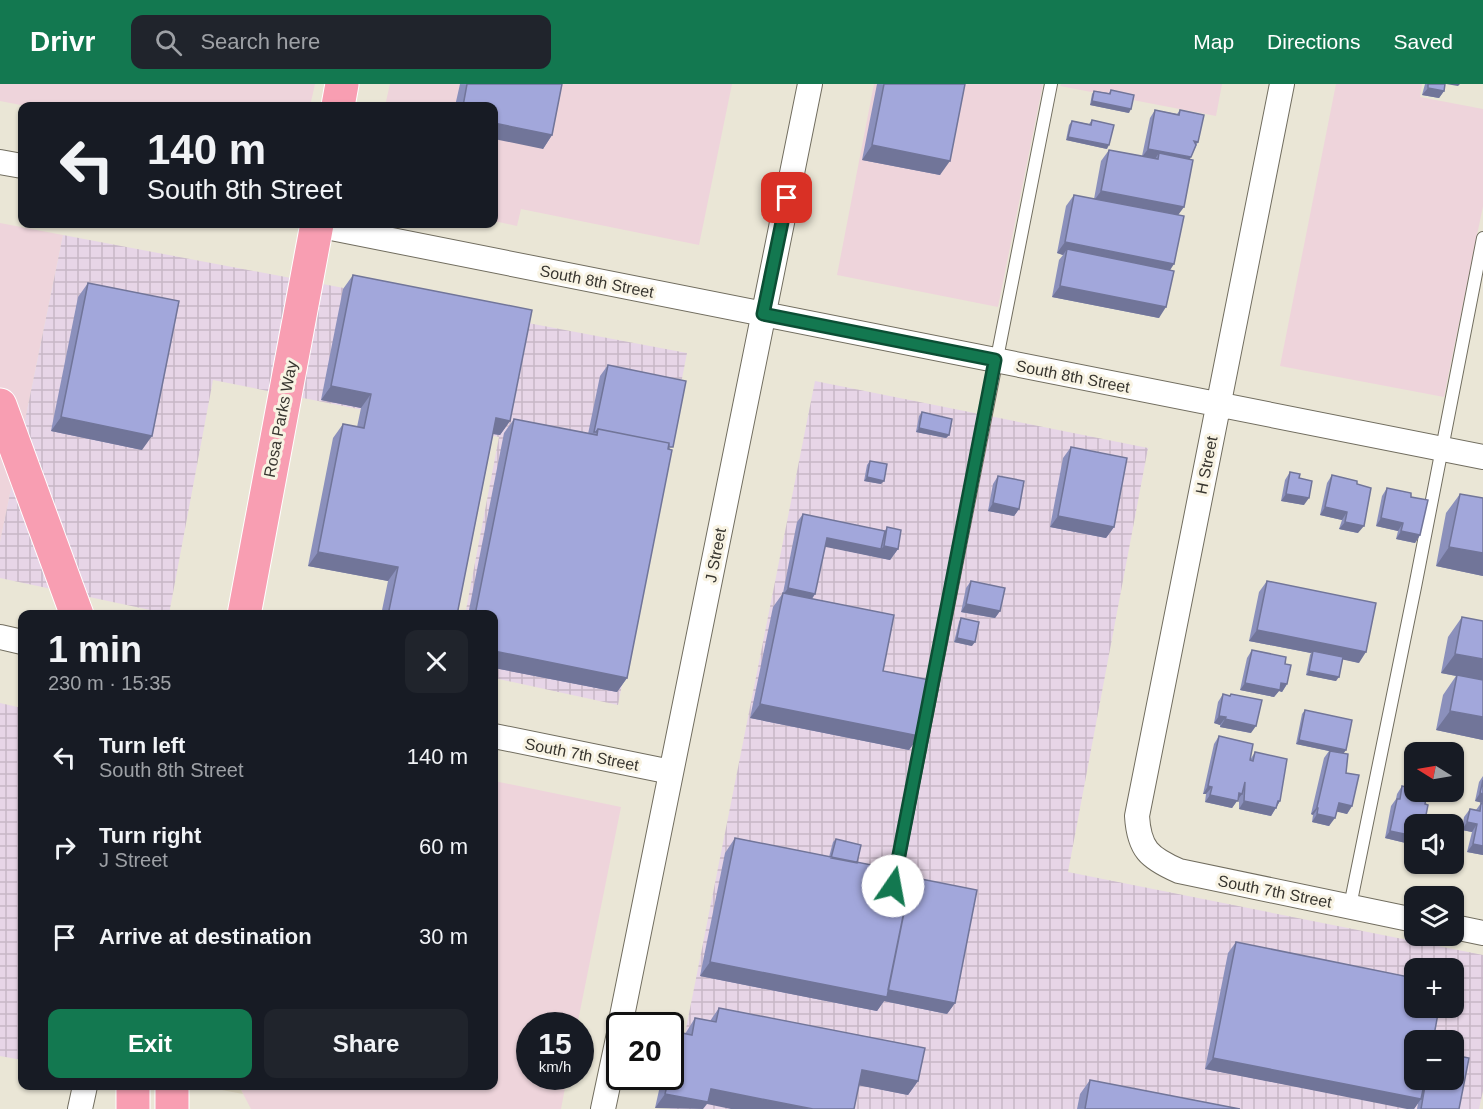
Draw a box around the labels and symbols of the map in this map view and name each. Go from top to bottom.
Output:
pin [761,172,812,223]
street label: South 8th Street [539,262,656,301]
street label: South 8th Street [1015,357,1132,396]
street label: Rosa Parks Way [261,359,300,479]
street label: H Street [1193,434,1221,496]
street label: J Street [702,526,729,584]
street label: South 7th Street [524,735,641,774]
north arrow [1404,742,1464,802]
position arrow [861,854,925,918]
street label: South 7th Street [1217,872,1334,911]
speed limit sign: 20 [606,1012,684,1090]

